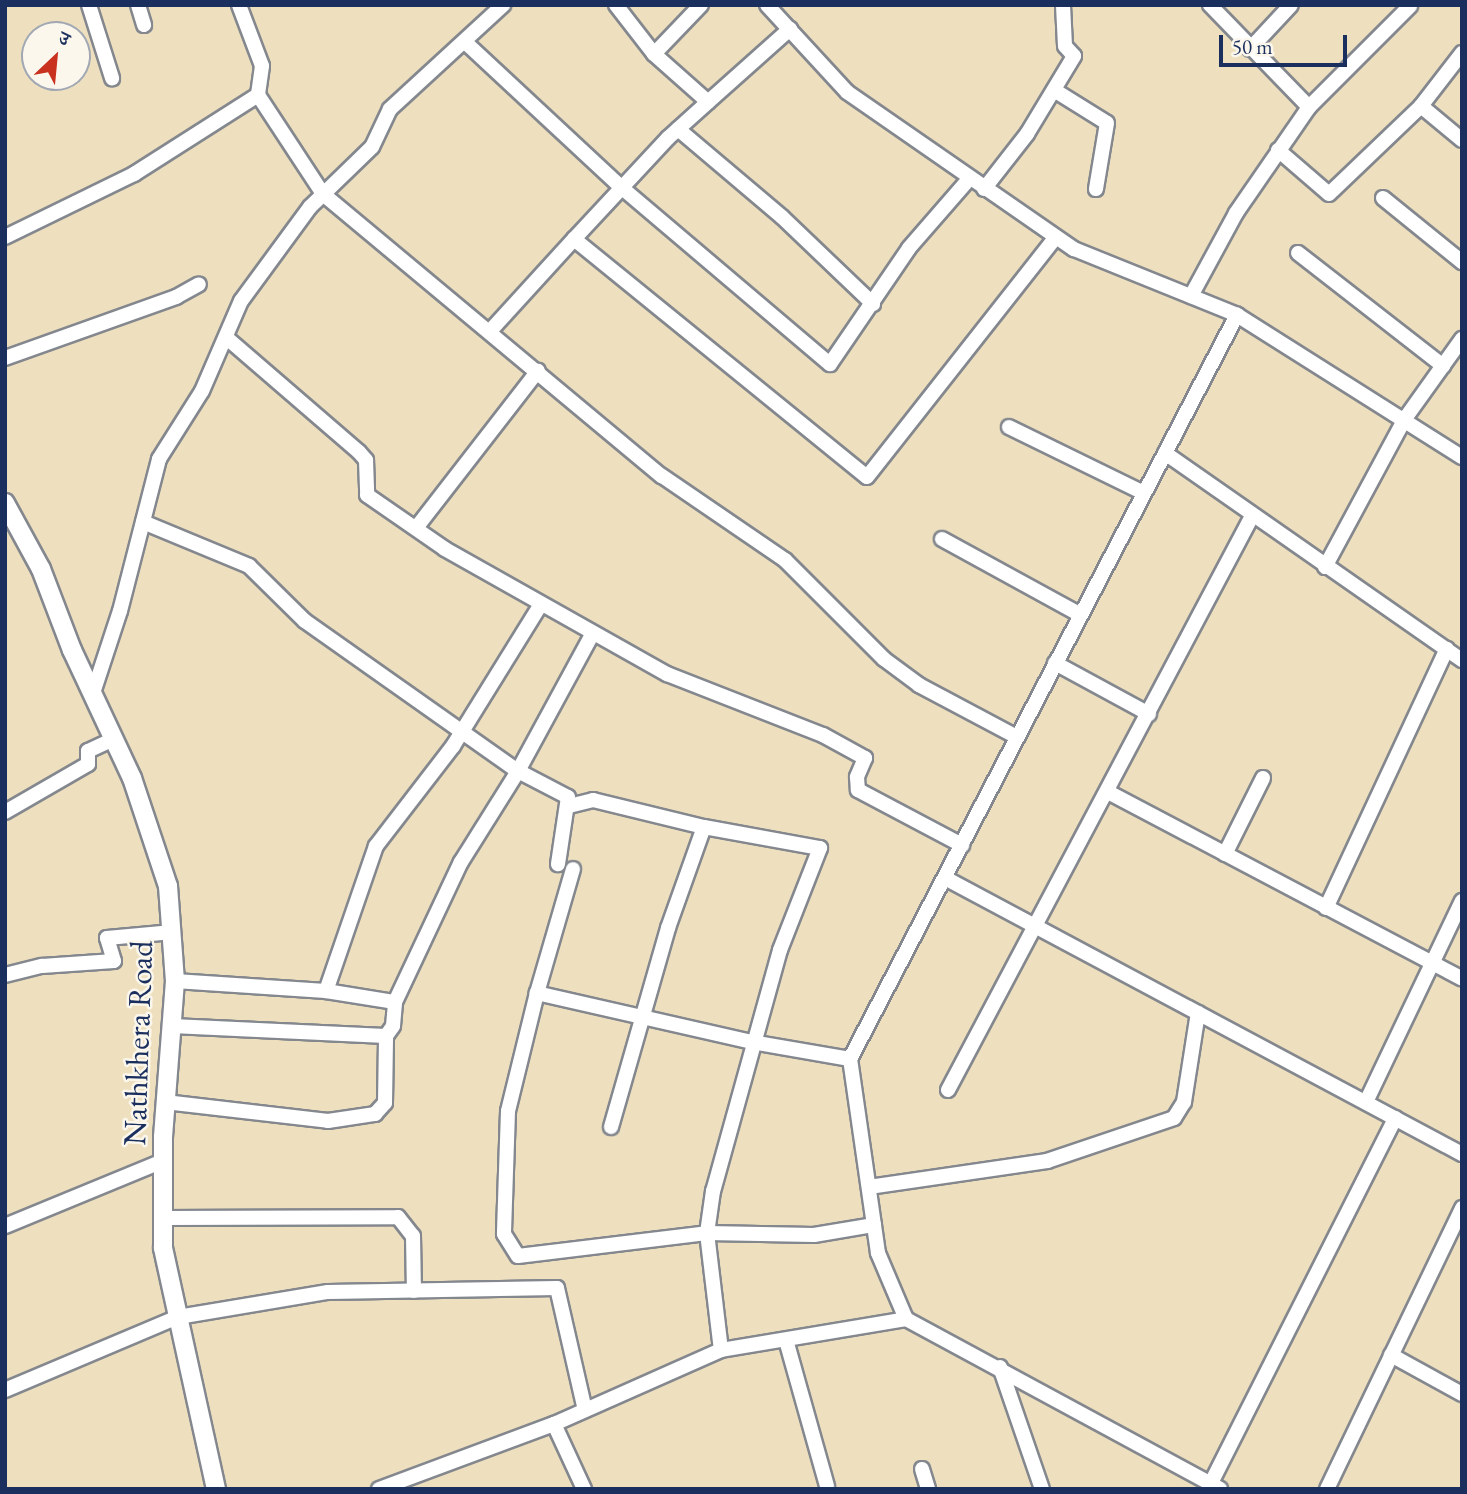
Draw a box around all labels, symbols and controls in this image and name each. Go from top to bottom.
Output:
north arrow [21,21,91,91]
scale bar [1222,21,1350,65]
text: उ [55,25,74,52]
text: 50 m [1232,33,1273,60]
street label: Nathkhera Road [115,940,161,1146]

